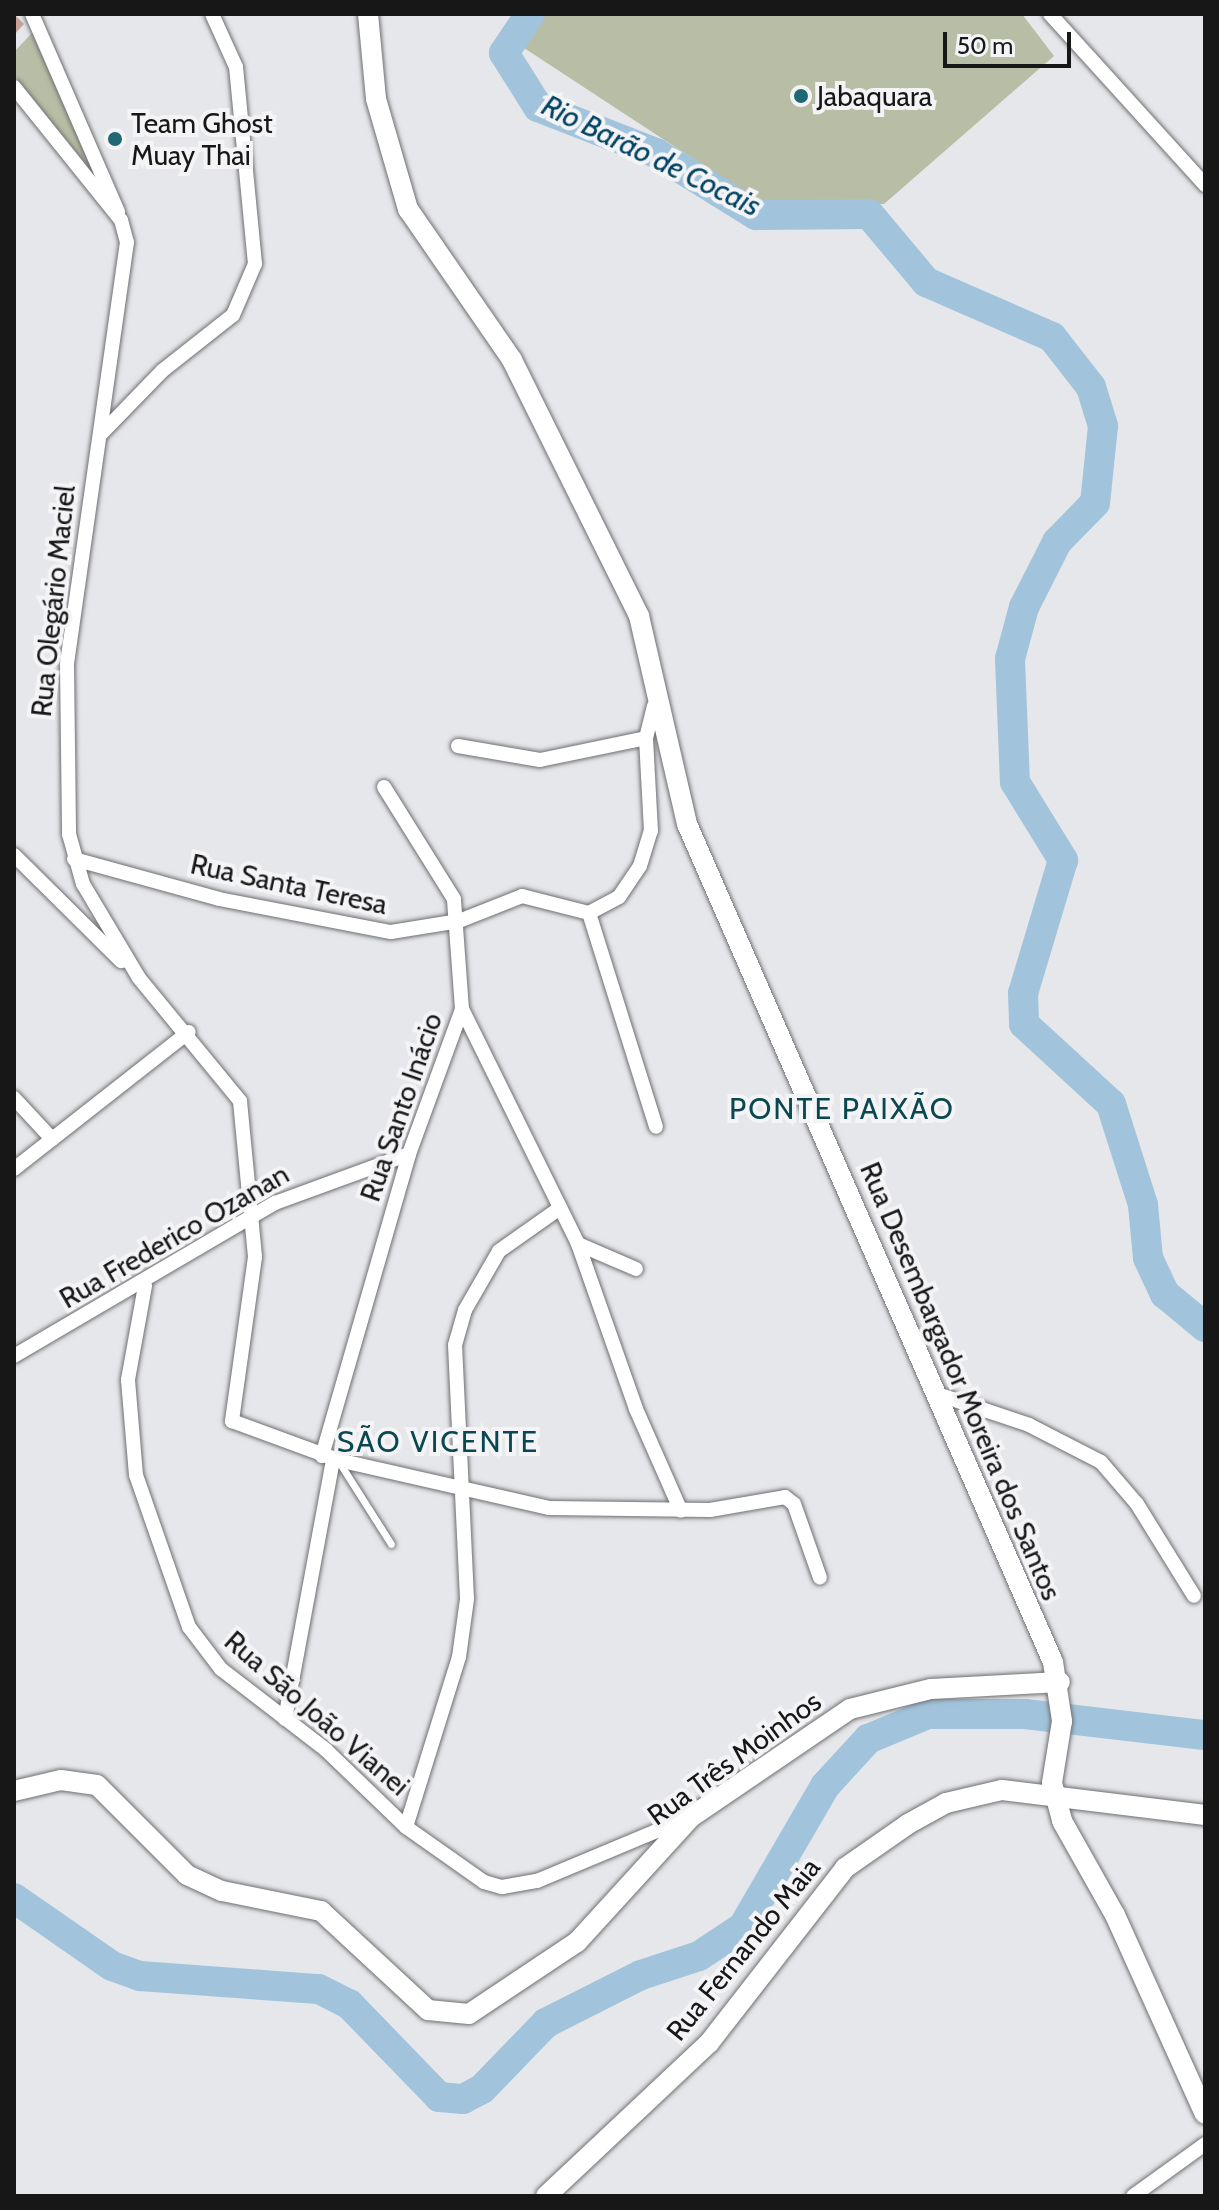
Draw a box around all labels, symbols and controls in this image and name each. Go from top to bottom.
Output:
scale bar [947,16,1075,66]
text: 50 m [957,31,1013,60]
place label: Jabaquara [817,79,932,113]
marker: Jabaquara [792,87,810,105]
water label: Rio Barão de Cocais [536,88,766,224]
place label: Team Ghost Muay Thai [131,106,273,172]
marker: Team Ghost Muay Thai [106,130,124,148]
street label: Rua Olegário Maciel [24,484,82,718]
street label: Rua Santa Teresa [188,847,390,921]
street label: Rua Santo Inácio [353,1008,449,1206]
district label: PONTE PAIXÃO [729,1091,955,1127]
street label: Rua Frederico Ozanan [54,1157,294,1315]
street label: Rua Desembargador Moreira dos Santos [853,1157,1069,1605]
district label: SÃO VICENTE [337,1424,539,1460]
street label: Rua São João Vianei [218,1624,416,1802]
street label: Rua Três Moinhos [641,1684,827,1832]
street label: Rua Fernando Maia [659,1851,827,2047]

